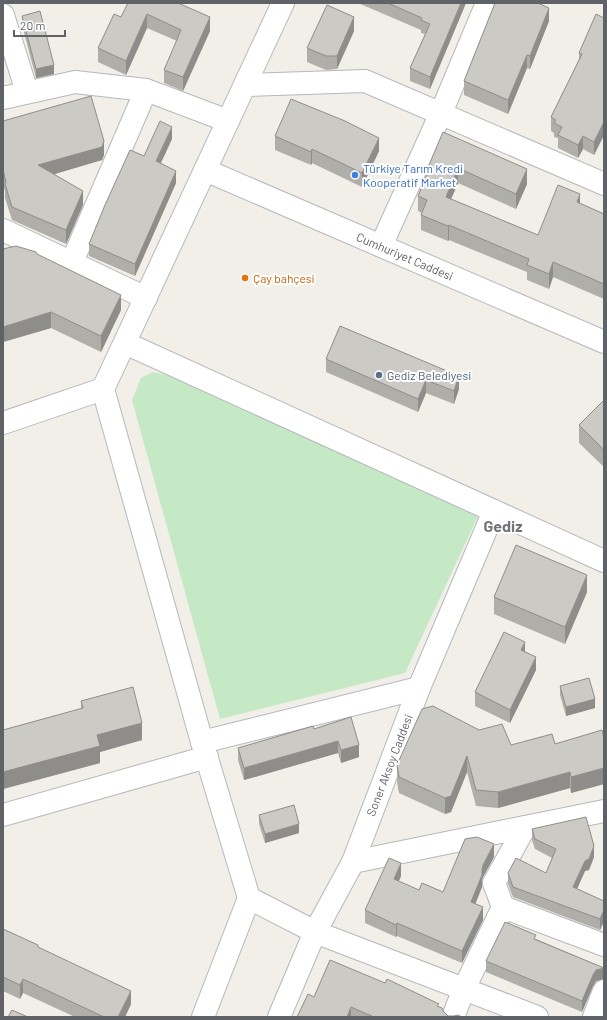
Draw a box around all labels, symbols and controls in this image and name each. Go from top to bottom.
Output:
scale bar [14,12,65,38]
text: 20 m [20,18,46,32]
place label: Türkiye Tarım Kredi Kooperatif Market [363,161,463,189]
marker: Türkiye Tarım Kredi Kooperatif Market [350,170,360,180]
street label: Cumhuriyet Caddesi [354,229,456,283]
place label: Çay bahçesi [253,271,315,285]
marker: Çay bahçesi [240,273,250,283]
place label: Gediz Belediyesi [387,368,471,382]
marker: Gediz Belediyesi [374,370,384,380]
district label: Gediz [483,516,523,535]
street label: Soner Aksoy Caddesi [363,712,415,818]

